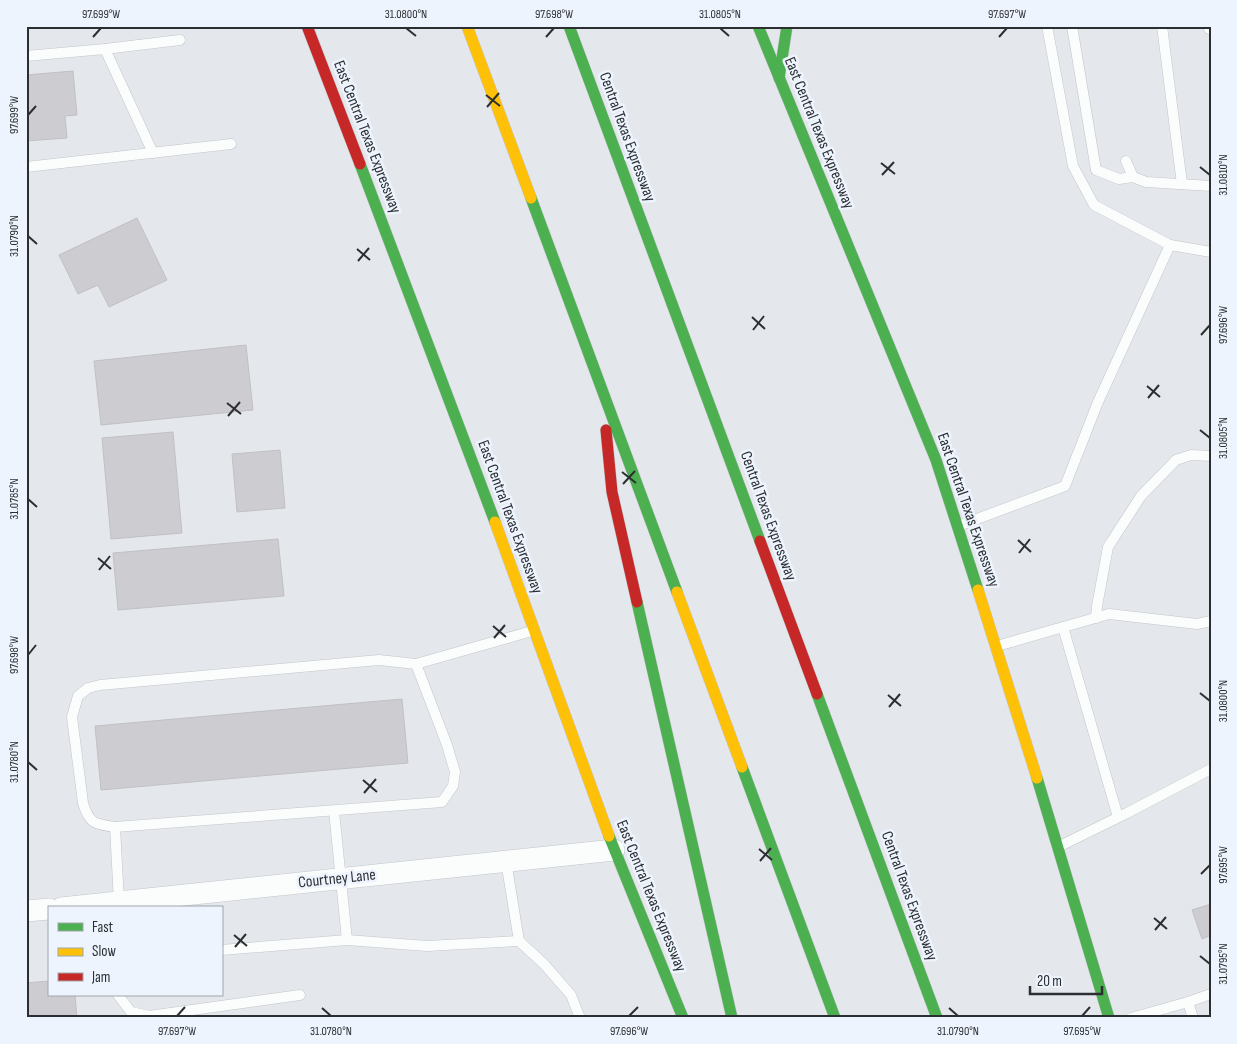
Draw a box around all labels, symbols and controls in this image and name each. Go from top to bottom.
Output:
text: 97.699°W [82,7,120,22]
text: 31.0800°N [385,7,427,22]
text: 97.698°W [535,7,573,22]
text: 31.0805°N [699,7,741,22]
text: 97.697°W [988,7,1026,22]
street label: East Central Texas Expressway [780,54,858,212]
street label: East Central Texas Expressway [329,58,405,216]
street label: Central Texas Expressway [595,70,659,204]
text: 97.699°W [7,96,22,134]
text: 31.0810°N [1216,154,1231,196]
text: 31.0790°N [7,215,22,257]
text: 97.696°W [1216,306,1231,344]
text: 31.0805°N [1216,417,1231,459]
street label: East Central Texas Expressway [933,430,1003,590]
street label: East Central Texas Expressway [473,438,547,596]
street label: Central Texas Expressway [736,449,800,583]
text: 31.0785°N [7,478,22,520]
text: 97.698°W [7,636,22,674]
text: 31.0800°N [1216,680,1231,722]
text: 31.0780°N [7,741,22,783]
street label: East Central Texas Expressway [612,817,690,975]
street label: Central Texas Expressway [877,829,941,963]
text: 97.695°W [1216,846,1231,884]
street label: Courtney Lane [297,865,377,893]
legend [48,906,222,996]
text: Fast [92,918,114,937]
text: Slow [92,942,116,961]
text: 31.0795°N [1216,943,1231,985]
scale bar [1030,964,1102,996]
text: Jam [91,968,110,987]
text: 20 m [1037,972,1062,991]
text: 97.697°W [158,1024,196,1039]
text: 31.0780°N [310,1024,352,1039]
text: 97.696°W [610,1024,648,1039]
text: 31.0790°N [937,1024,979,1039]
text: 97.695°W [1063,1024,1101,1039]

